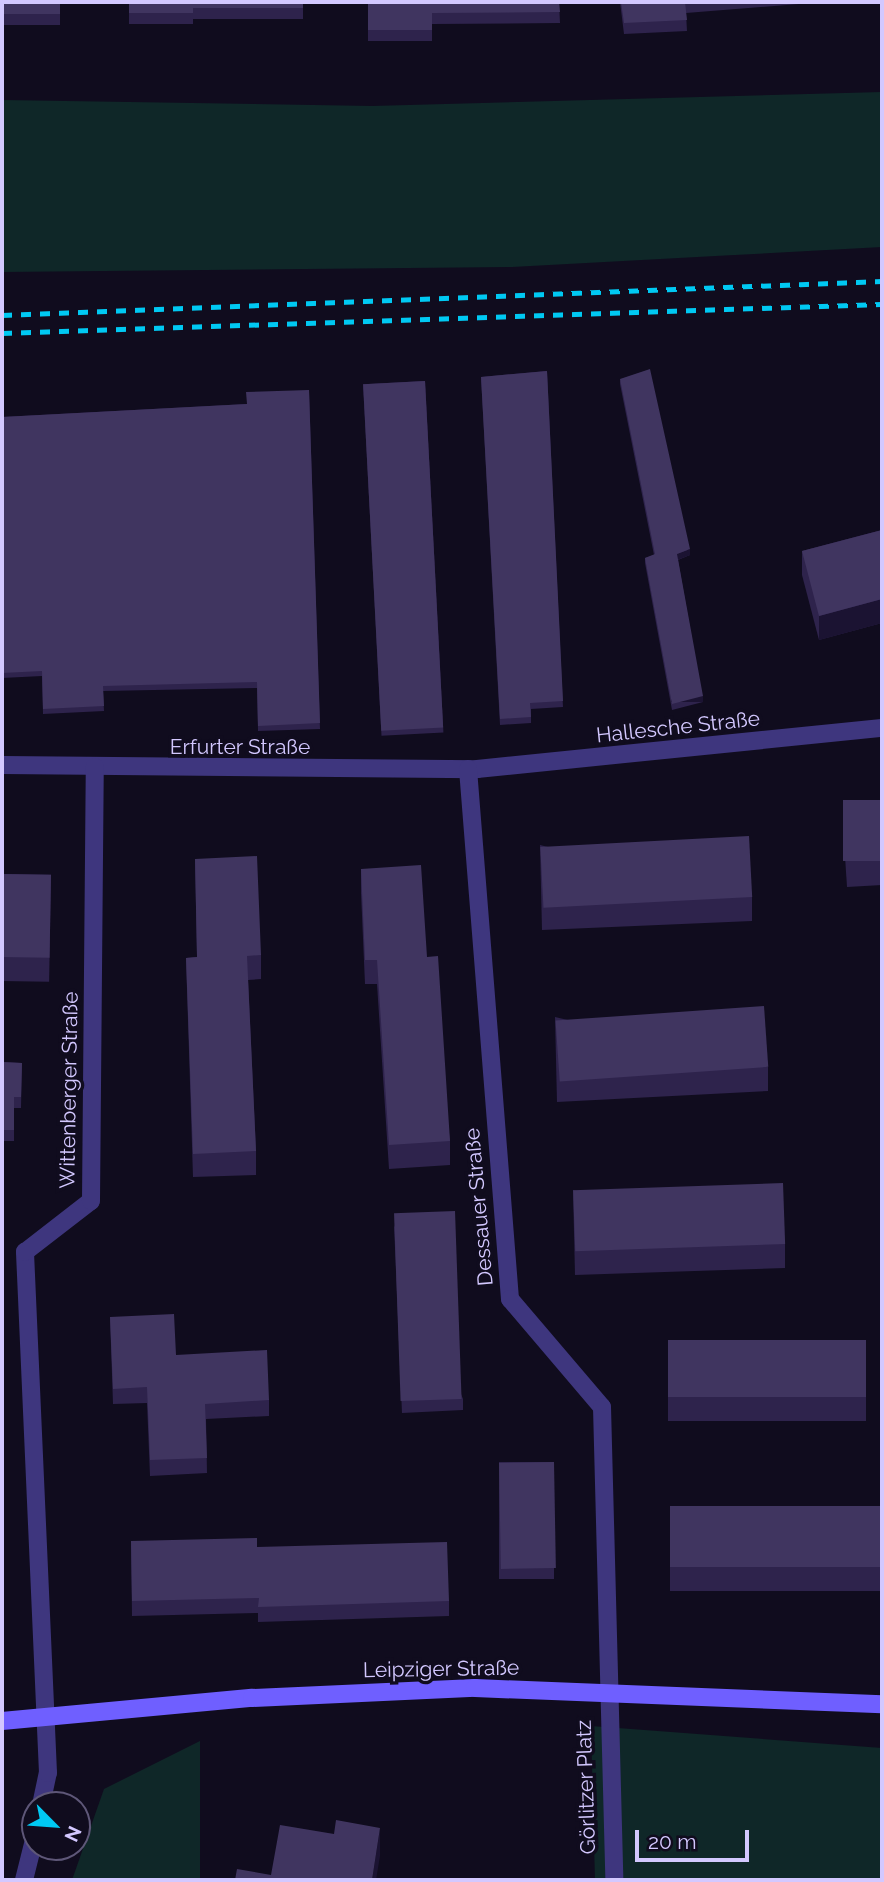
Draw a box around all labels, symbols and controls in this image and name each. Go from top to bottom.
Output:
street label: Hallesche Straße [595,706,761,748]
street label: Erfurter Straße [170,734,310,760]
street label: Wittenberger Straße [55,991,83,1189]
street label: Dessauer Straße [460,1127,498,1287]
street label: Leipziger Straße [362,1655,520,1683]
street label: Görlitzer Platz [571,1719,601,1855]
north arrow [21,1791,91,1861]
scale bar [639,1815,753,1859]
text: N [60,1823,86,1845]
text: 20 m [648,1829,696,1854]

